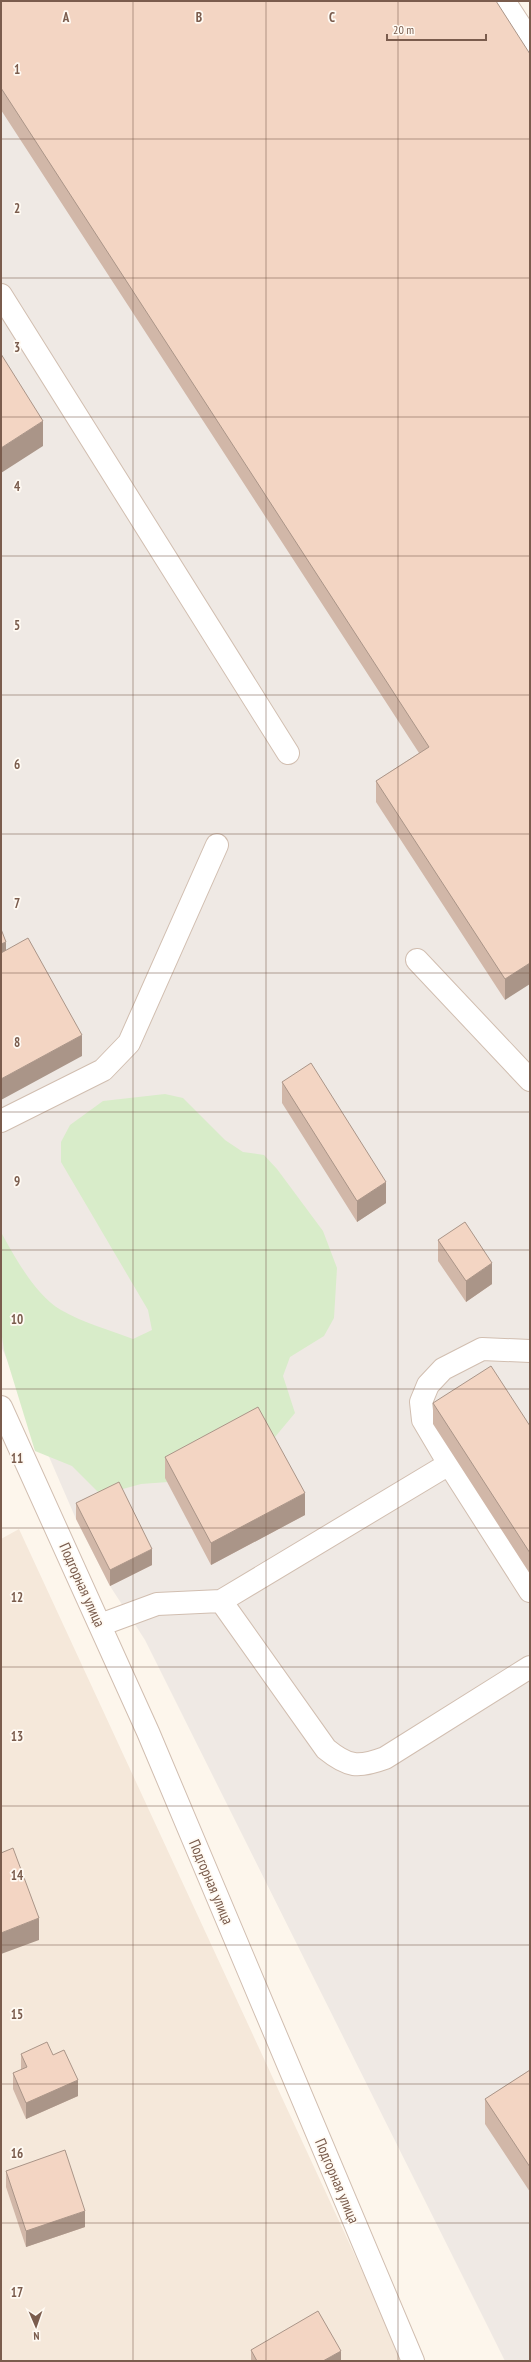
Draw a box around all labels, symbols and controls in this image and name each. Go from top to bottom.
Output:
text: A [62,9,70,26]
text: B [196,9,202,26]
text: C [329,9,335,26]
scale bar [387,16,486,42]
text: 20 m [393,22,414,37]
text: 1 [14,61,20,78]
text: 2 [14,200,20,217]
text: 3 [14,339,20,356]
text: 4 [14,478,21,495]
text: 5 [14,617,20,634]
text: 6 [14,756,20,773]
text: 7 [14,895,20,912]
text: 8 [14,1034,20,1051]
text: 9 [14,1173,20,1190]
text: 10 [11,1311,23,1328]
text: 11 [11,1450,23,1467]
street label: Подгорная улица [55,1540,110,1630]
text: 12 [11,1589,23,1606]
text: 13 [11,1728,23,1745]
street label: Подгорная улица [185,1836,238,1927]
text: 14 [11,1867,24,1884]
text: 15 [11,2006,23,2023]
street label: Подгорная улица [311,2135,364,2226]
text: 16 [11,2145,23,2162]
text: 17 [11,2284,23,2301]
north arrow [16,2306,56,2346]
text: N [33,2329,40,2343]

